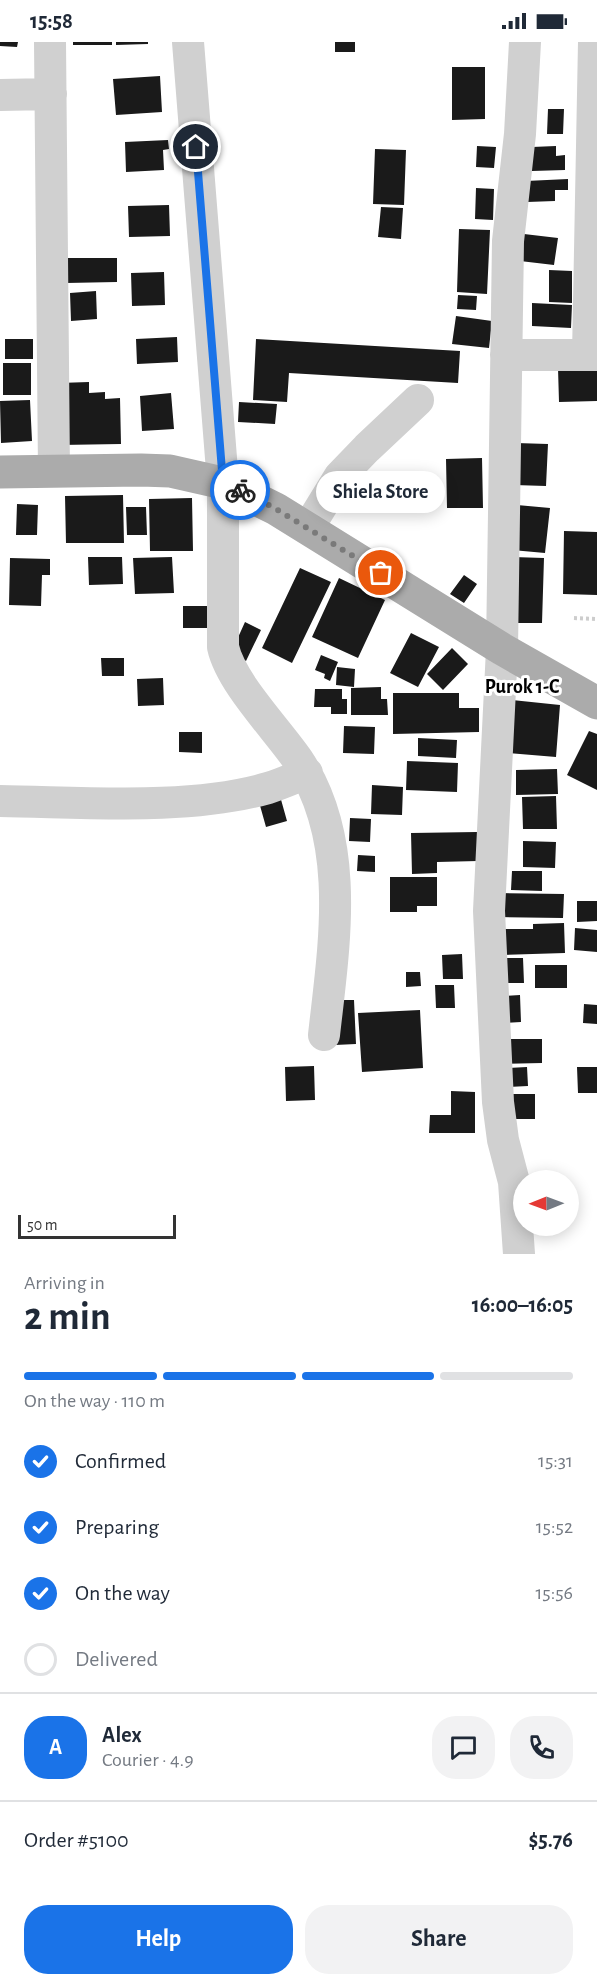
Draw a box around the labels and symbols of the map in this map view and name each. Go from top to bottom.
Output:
pin [170,121,221,172]
courier [210,460,270,520]
callout: Shiela Store [316,471,446,513]
pin [355,547,406,598]
district label: Purok 1-C [485,677,560,697]
north arrow [513,1170,579,1236]
scale bar [18,1212,176,1240]

